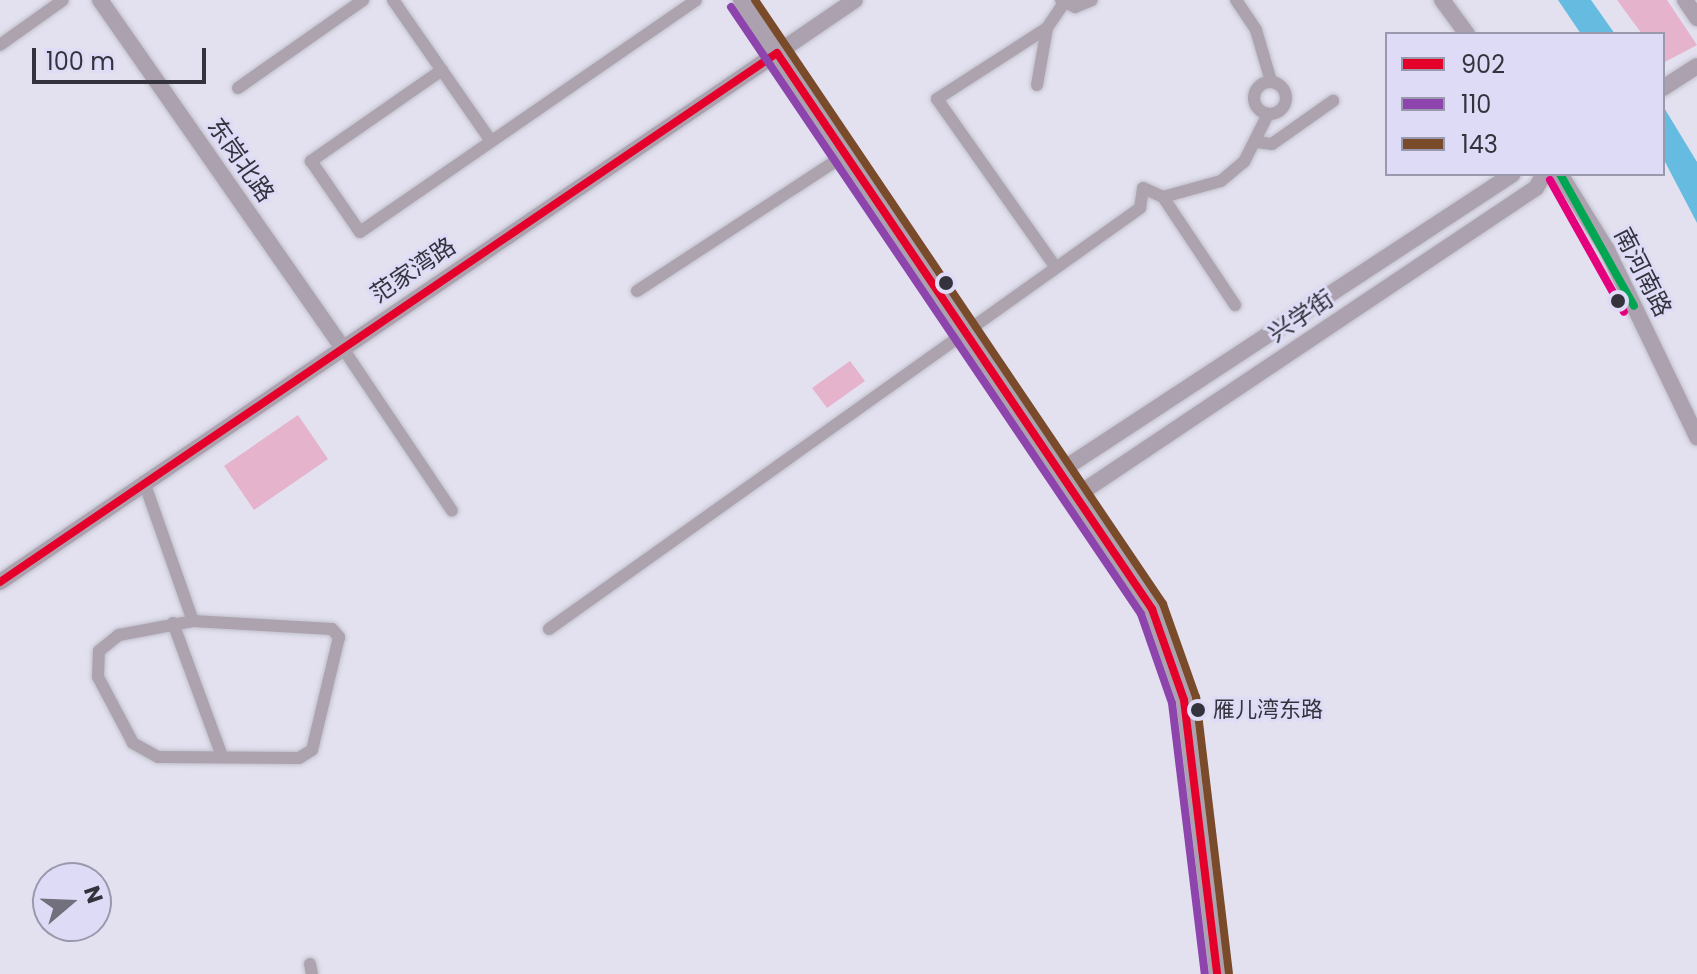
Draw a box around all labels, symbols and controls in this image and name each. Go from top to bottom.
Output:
scale bar [36,32,210,82]
legend [1385,32,1665,176]
text: 100 m [46,45,115,78]
text: 902 [1461,48,1505,81]
text: 110 [1461,88,1491,121]
street label: 东岗北路 [202,112,280,208]
text: 143 [1461,128,1498,161]
street label: 南河南路 [1608,223,1678,321]
street label: 范家湾路 [365,231,461,309]
unlabelled marker [938,275,954,291]
street label: 兴学街 [1263,284,1339,348]
unlabelled marker [1610,293,1626,309]
place label: 雁儿湾东路 [1213,697,1323,723]
marker: 雁儿湾东路 [1190,702,1206,718]
north arrow [32,862,112,942]
text: N [76,882,111,908]

